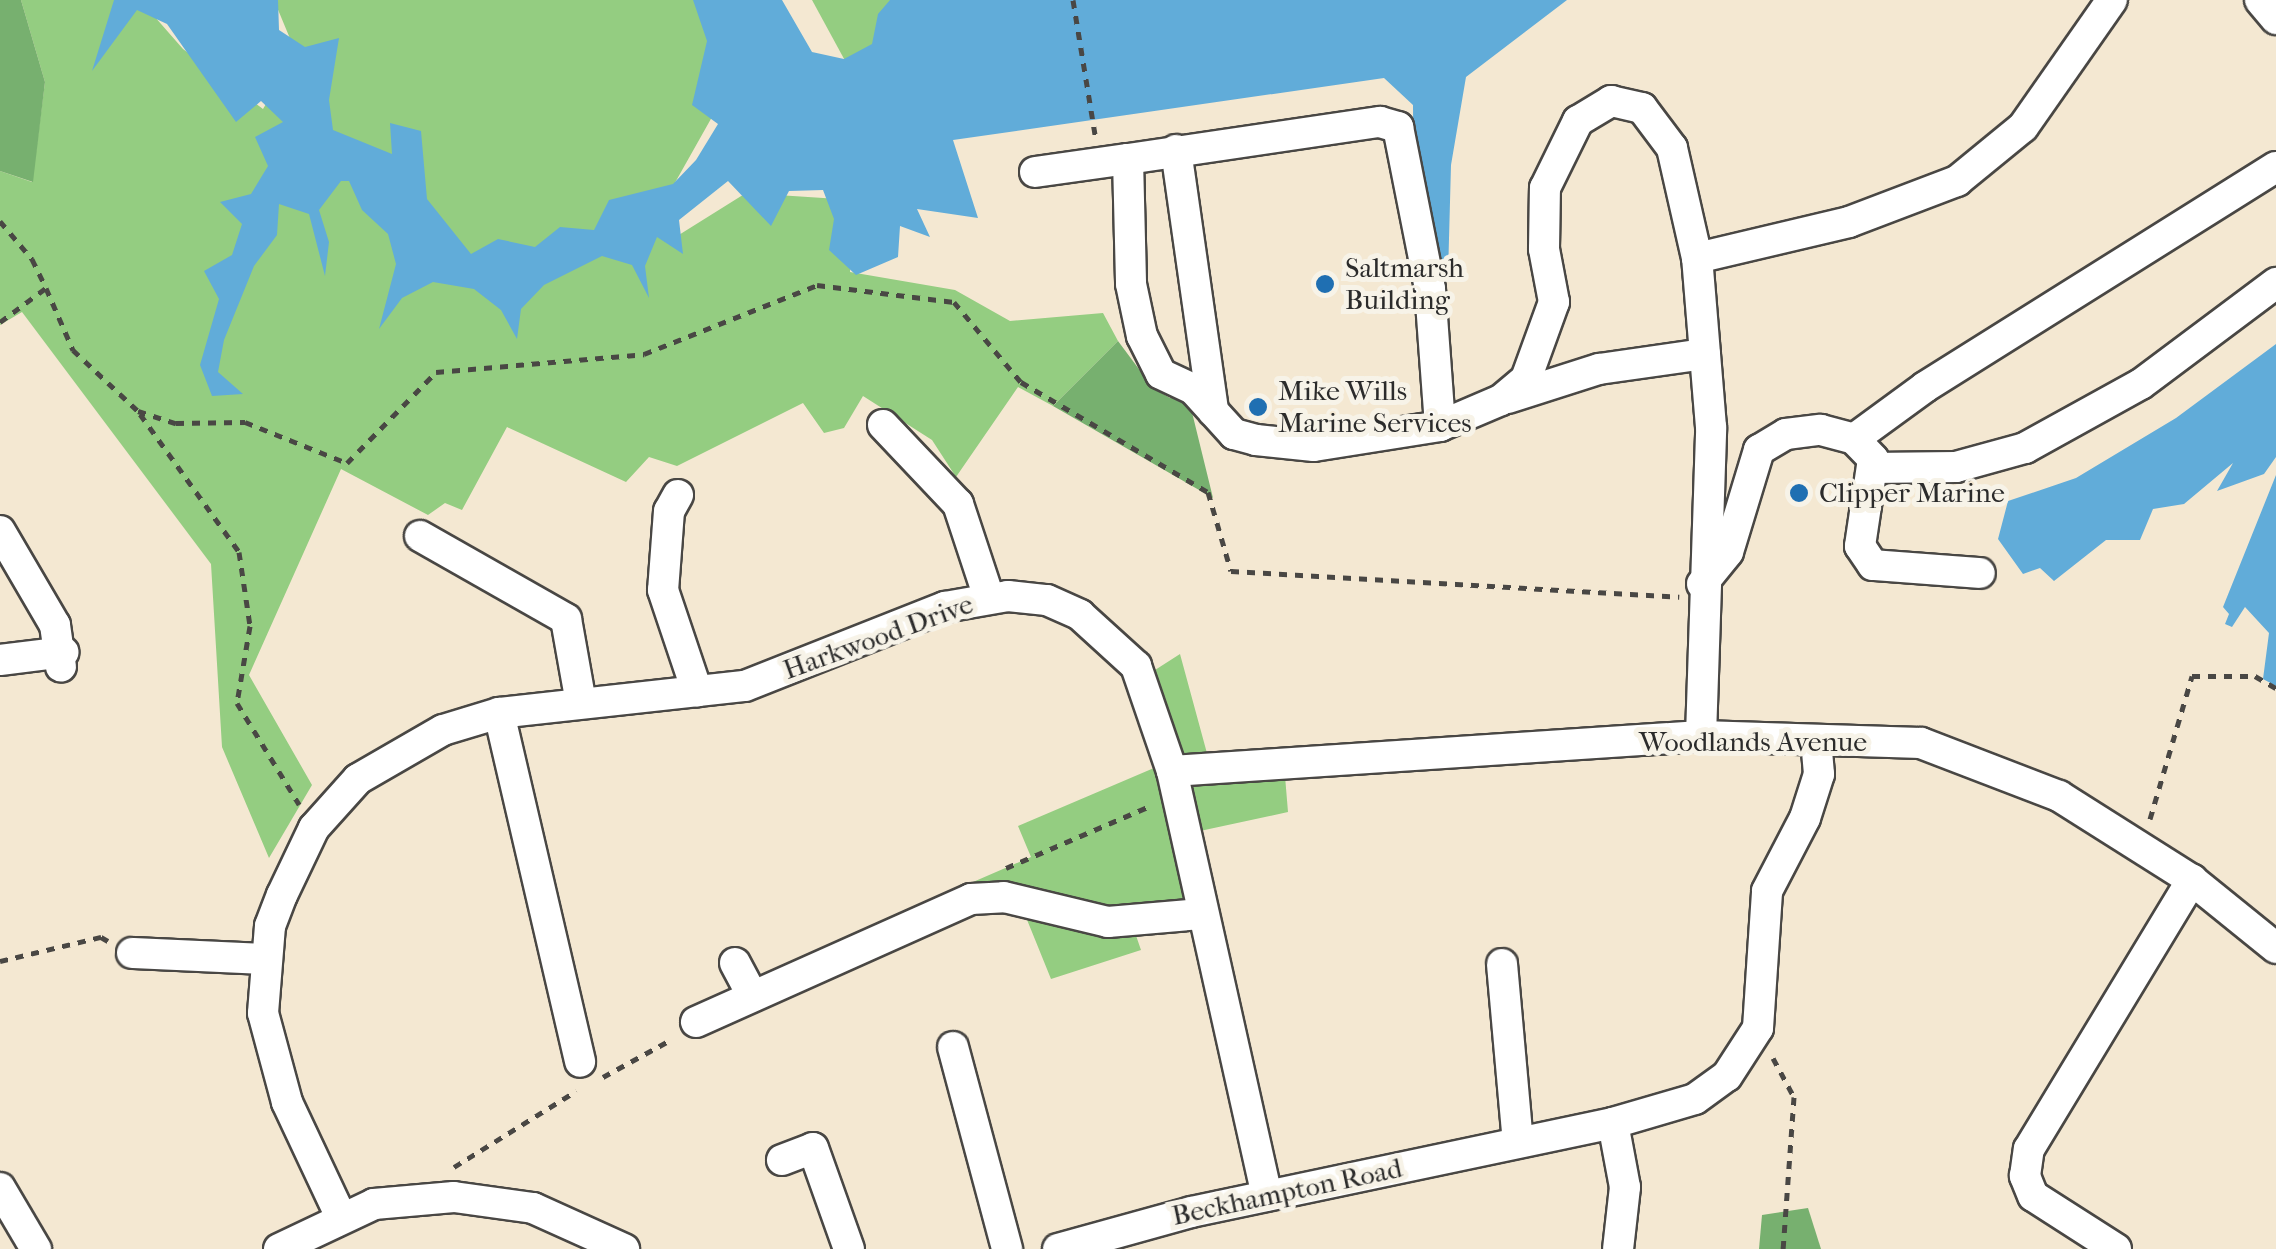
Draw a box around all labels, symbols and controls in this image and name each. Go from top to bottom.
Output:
place label: Saltmarsh Building [1345,251,1464,317]
marker: Saltmarsh Building [1314,273,1336,295]
place label: Mike Wills Marine Services [1278,374,1472,440]
marker: Mike Wills Marine Services [1247,396,1269,418]
place label: Clipper Marine [1819,476,2005,510]
marker: Clipper Marine [1788,482,1810,504]
street label: Harkwood Drive [779,587,977,687]
street label: Woodlands Avenue [1639,725,1867,759]
street label: Beckhampton Road [1169,1151,1405,1233]

